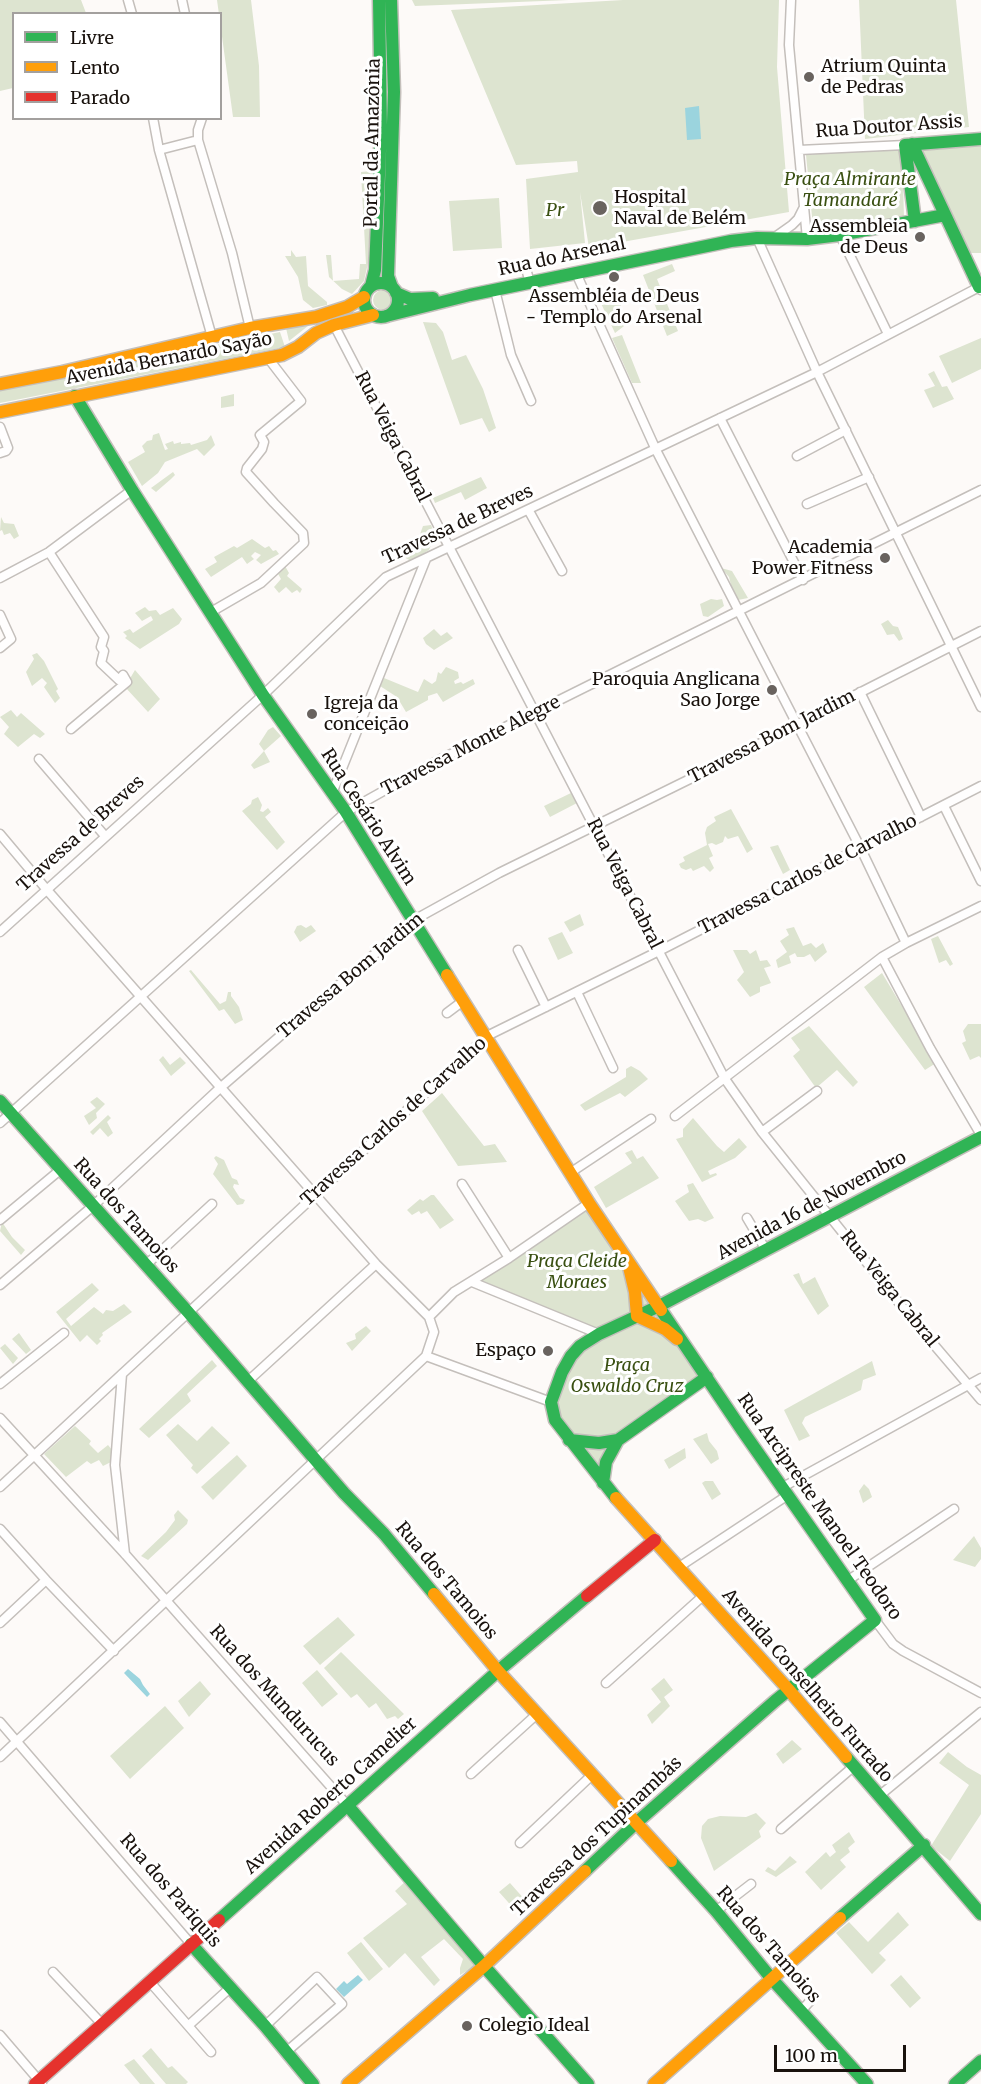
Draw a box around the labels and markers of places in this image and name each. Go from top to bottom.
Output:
place label: Atrium Quinta de Pedras [821,56,946,98]
marker: Atrium Quinta de Pedras [802,70,816,84]
place label: Hospital Naval de Belém [614,187,746,230]
marker: Hospital Naval de Belém [591,199,609,217]
place label: Assembleia de Deus [810,216,908,258]
marker: Assembleia de Deus [913,230,927,244]
marker: Assembléia de Deus - Templo do Arsenal [607,270,621,284]
place label: Assembléia de Deus - Templo do Arsenal [526,286,702,328]
place label: Academia Power Fitness [752,537,873,580]
marker: Academia Power Fitness [878,551,892,565]
place label: Paroquia Anglicana Sao Jorge [592,669,760,712]
marker: Paroquia Anglicana Sao Jorge [765,683,779,697]
place label: Igreja da conceição [324,693,409,736]
marker: Igreja da conceição [305,707,319,721]
place label: Espaço [475,1340,536,1362]
marker: Espaço [541,1344,555,1358]
place label: Colegio Ideal [479,2015,590,2037]
marker: Colegio Ideal [460,2019,474,2033]

